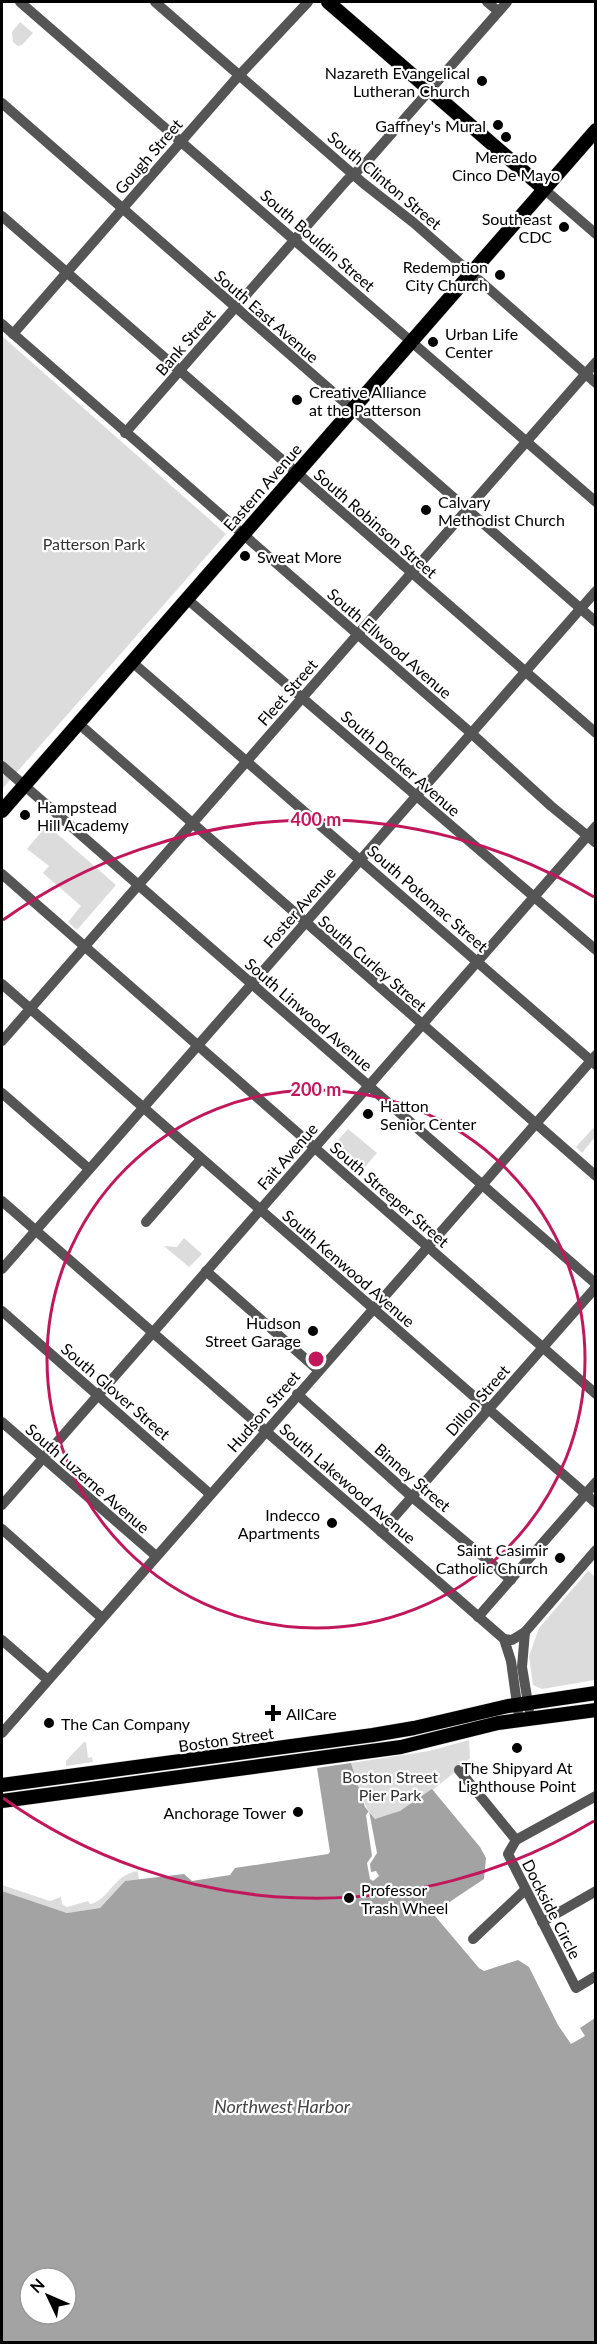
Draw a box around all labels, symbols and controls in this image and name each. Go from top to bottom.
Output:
place label: Nazareth Evangelical Lutheran Church [325,63,470,100]
marker: Nazareth Evangelical Lutheran Church [475,74,489,88]
street label: Gough Street [110,114,186,197]
place label: Gaffney's Mural [375,116,486,135]
marker: Gaffney's Mural [491,118,505,132]
street label: South Clinton Street [324,127,446,233]
marker: Mercado Cinco De Mayo [499,130,513,144]
place label: Mercado Cinco De Mayo [452,147,560,184]
street label: South Bouldin Street [257,185,379,295]
place label: Southeast CDC [482,209,552,246]
marker: Southeast CDC [557,220,571,234]
place label: Redemption City Church [403,257,488,294]
street label: South East Avenue [211,266,323,366]
marker: Redemption City Church [493,268,507,282]
street label: Bank Street [151,305,219,379]
place label: Urban Life Center [445,324,518,361]
marker: Urban Life Center [426,335,440,349]
place label: Creative Alliance at the Patterson [309,382,426,419]
marker: Creative Alliance at the Patterson [290,393,304,407]
street label: Eastern Avenue [219,439,305,535]
street label: South Robinson Street [311,464,442,582]
place label: Calvary Methodist Church [438,492,565,529]
marker: Calvary Methodist Church [419,503,433,517]
park label: Patterson Park [43,534,146,553]
place label: Sweat More [257,547,342,566]
marker: Sweat More [238,549,252,563]
street label: South Ellwood Avenue [324,584,456,702]
street label: Fleet Street [253,655,321,729]
street label: South Decker Avenue [338,706,464,820]
place label: Hampstead Hill Academy [37,797,130,834]
marker: Hampstead Hill Academy [18,808,32,822]
text: 400 m [291,808,341,830]
street label: South Potomac Street [364,841,492,956]
street label: Foster Avenue [259,863,339,951]
street label: South Curley Street [315,911,431,1015]
street label: South Linwood Avenue [241,954,377,1074]
text: 200 m [291,1078,341,1100]
place label: Hatton Senior Center [380,1096,476,1133]
marker: Hatton Senior Center [361,1107,375,1121]
street label: Fait Avenue [253,1119,321,1193]
street label: South Streeper Street [327,1137,453,1251]
street label: South Kenwood Avenue [279,1205,419,1331]
place label: Hudson Street Garage [205,1313,301,1350]
marker: Hudson Street Garage [306,1324,320,1338]
street label: South Glover Street [58,1339,174,1444]
centre of rings [306,1349,326,1369]
street label: Dillon Street [441,1361,513,1439]
street label: Hudson Street [223,1366,304,1455]
street label: South Luzerne Avenue [22,1419,154,1537]
street label: South Lakewood Avenue [276,1419,420,1547]
street label: Binney Street [371,1439,455,1515]
place label: Indecco Apartments [238,1505,320,1542]
marker: Indecco Apartments [325,1516,339,1530]
place label: Saint Casimir Catholic Church [436,1540,548,1577]
marker: Saint Casimir Catholic Church [553,1551,567,1565]
marker: AllCare [264,1704,282,1722]
place label: AllCare [286,1704,337,1723]
place label: The Can Company [61,1714,191,1733]
marker: The Can Company [42,1716,56,1730]
street label: Boston Street [177,1723,275,1755]
marker: The Shipyard At Lighthouse Point [510,1741,524,1755]
place label: The Shipyard At Lighthouse Point [458,1758,576,1795]
park label: Boston Street Pier Park [342,1767,438,1804]
place label: Anchorage Tower [164,1803,286,1822]
marker: Anchorage Tower [291,1805,305,1819]
street label: Dockside Circle [519,1856,585,1962]
place label: Professor Trash Wheel [361,1880,448,1917]
marker: Professor Trash Wheel [342,1891,356,1905]
water label: Northwest Harbor [214,2095,351,2117]
north arrow [18,2266,78,2326]
text: N [26,2274,48,2296]

